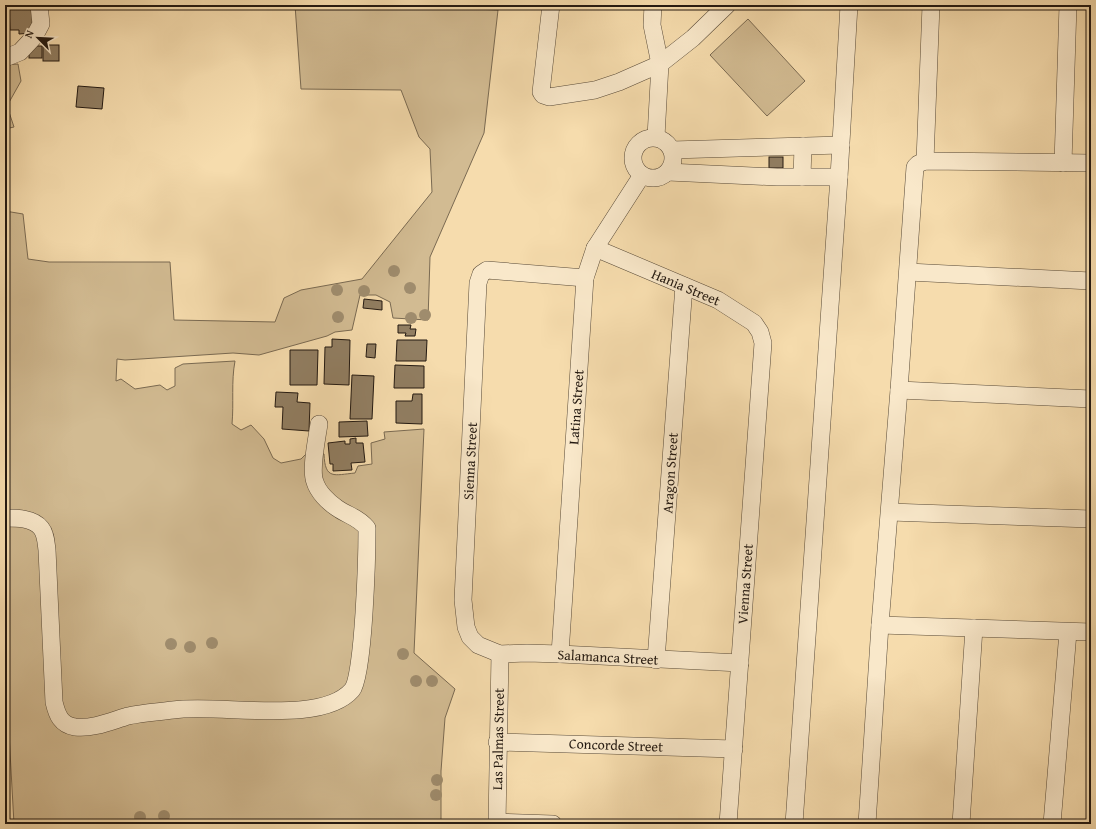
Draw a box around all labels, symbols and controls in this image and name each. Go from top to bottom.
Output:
north arrow [18,18,58,58]
text: N [20,27,38,41]
street label: Hania Street [649,264,723,310]
street label: Latina Street [563,369,589,445]
street label: Sienna Street [458,421,482,501]
street label: Aragon Street [657,432,683,514]
street label: Vienna Street [732,543,758,625]
street label: Salamanca Street [557,644,659,670]
street label: Las Palmas Street [487,688,509,790]
street label: Concorde Street [569,733,663,757]

